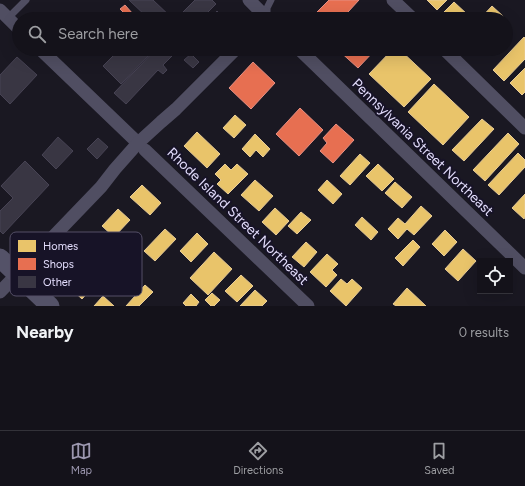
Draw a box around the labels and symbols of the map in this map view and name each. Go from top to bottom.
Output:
street label: Pennsylvania Street Northeast [348,75,497,220]
street label: Rhode Island Street Northeast [163,144,312,288]
legend [10,232,142,296]
text: Homes [43,240,78,253]
text: Shops [43,258,74,271]
text: Other [43,276,72,289]

